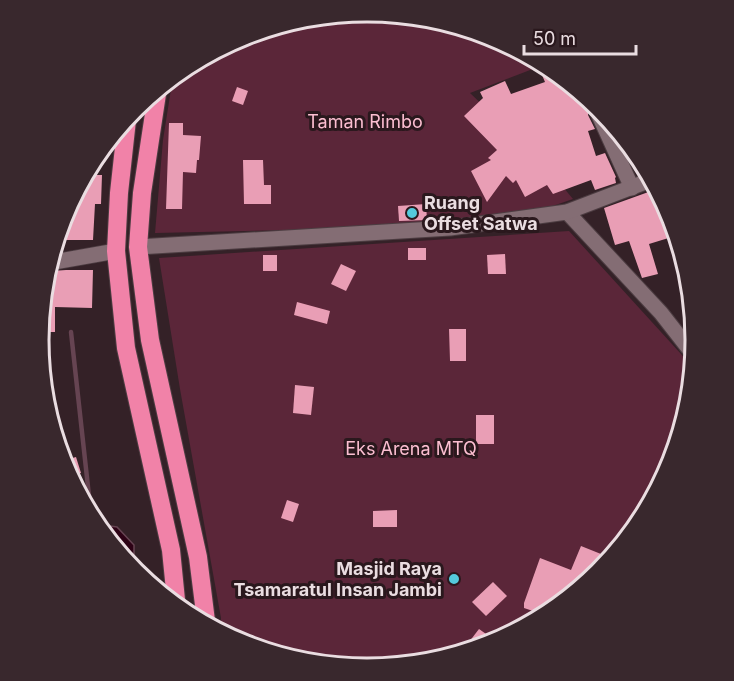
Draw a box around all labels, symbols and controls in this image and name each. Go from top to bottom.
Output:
scale bar [524,18,636,56]
text: 50 m [533,28,576,49]
park label: Taman Rimbo [307,111,423,132]
place label: Ruang Offset Satwa [424,192,538,234]
marker: Ruang Offset Satwa [405,206,419,220]
park label: Eks Arena MTQ [345,438,477,459]
place label: Masjid Raya Tsamaratul Insan Jambi [234,558,442,600]
marker: Masjid Raya Tsamaratul Insan Jambi [447,572,461,586]

